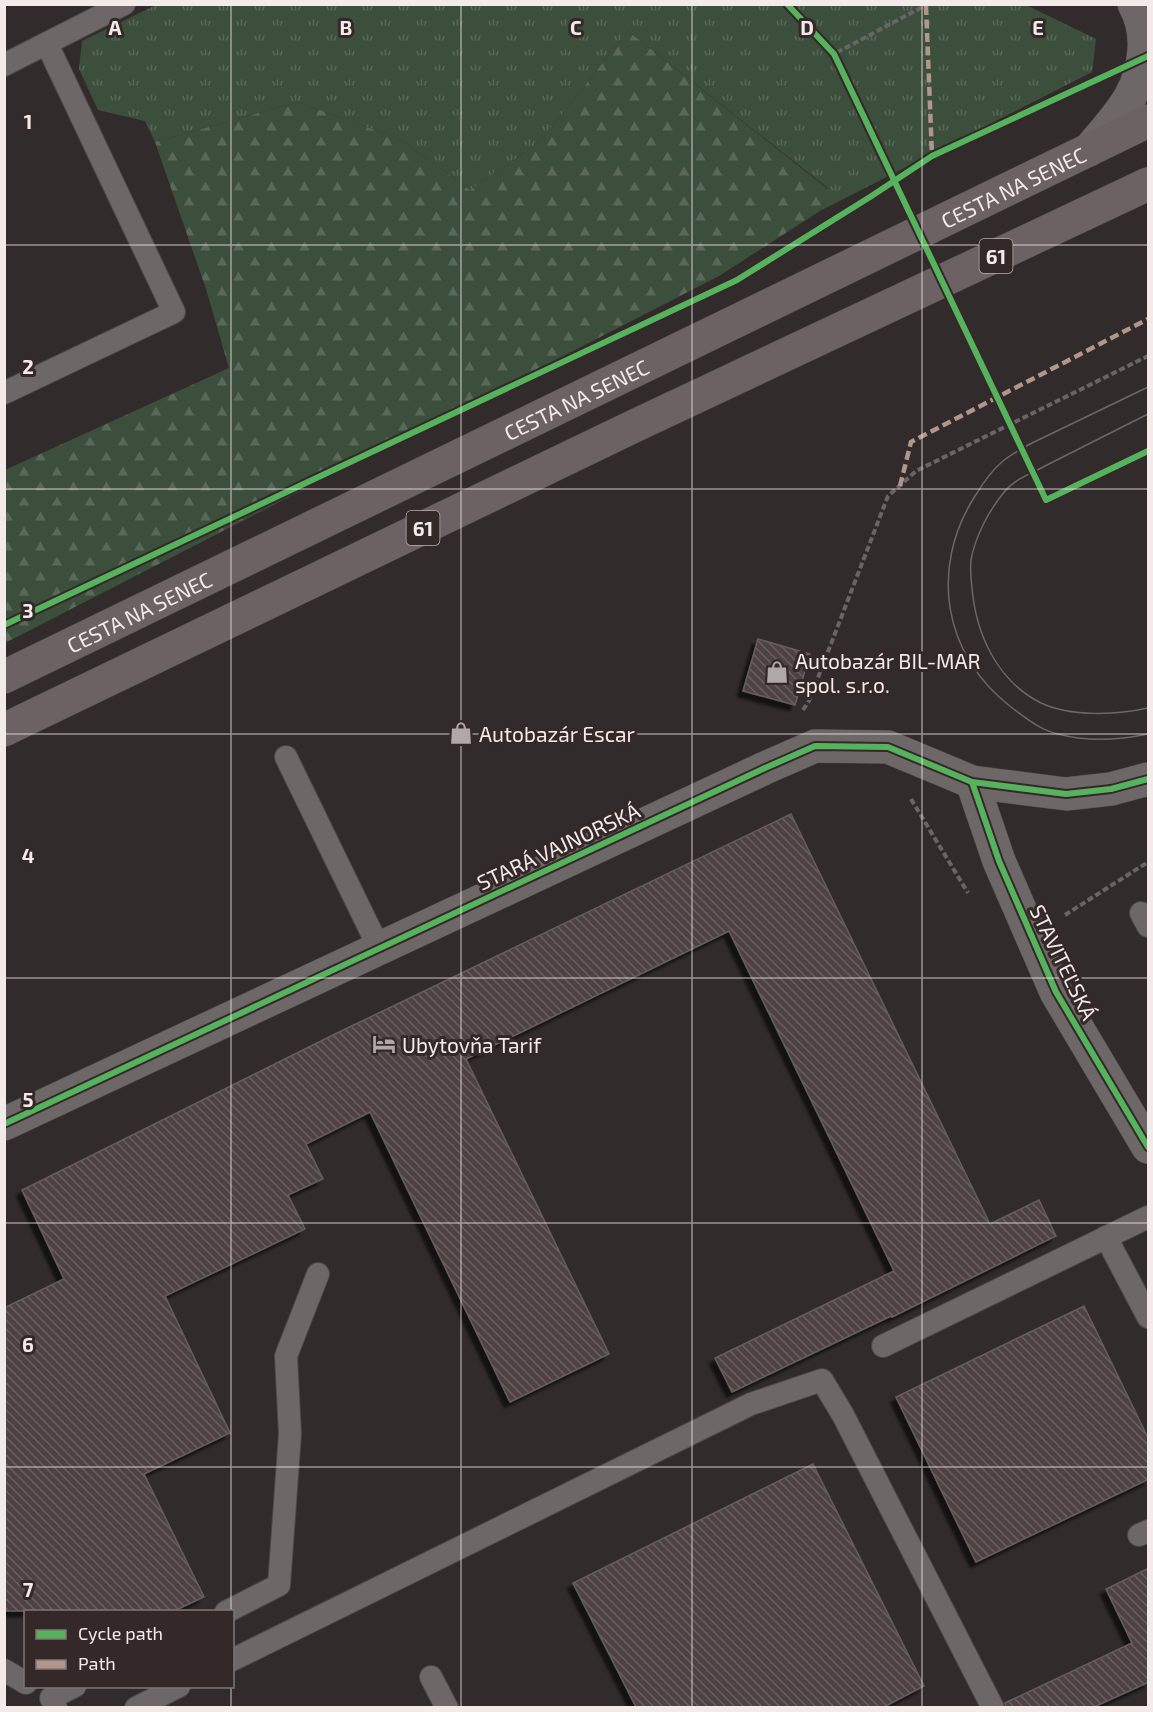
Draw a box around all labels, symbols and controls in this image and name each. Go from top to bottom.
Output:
text: A [108,15,122,39]
text: B [340,15,352,39]
text: C [570,15,582,39]
text: D [800,15,814,39]
text: E [1032,15,1044,39]
text: 1 [24,109,32,133]
street label: CESTA NA SENEC [937,141,1090,232]
road number: 61 [980,239,1012,273]
street label: CESTA NA SENEC [500,353,652,445]
text: 2 [22,354,34,378]
road number: 61 [406,511,440,545]
street label: CESTA NA SENEC [62,566,215,657]
text: 3 [22,598,34,622]
place label: Autobazár BIL-MAR spol. s.r.o. [795,648,981,697]
shop icon: Autobazár BIL-MAR spol. s.r.o. [764,659,790,685]
shop icon: Autobazár Escar [448,720,474,746]
place label: Autobazár Escar [479,721,636,746]
street label: STARÁ VAJNORSKÁ [473,797,643,895]
text: 4 [22,843,35,867]
street label: STAVITEĽSKÁ [1025,900,1103,1024]
hotel icon: Ubytovňa Tarif [371,1031,397,1057]
place label: Ubytovňa Tarif [402,1032,542,1057]
text: 5 [22,1087,34,1111]
text: 6 [22,1332,34,1356]
text: 7 [23,1577,34,1601]
legend [24,1610,234,1688]
text: Cycle path [78,1622,163,1644]
text: Path [78,1652,116,1674]

